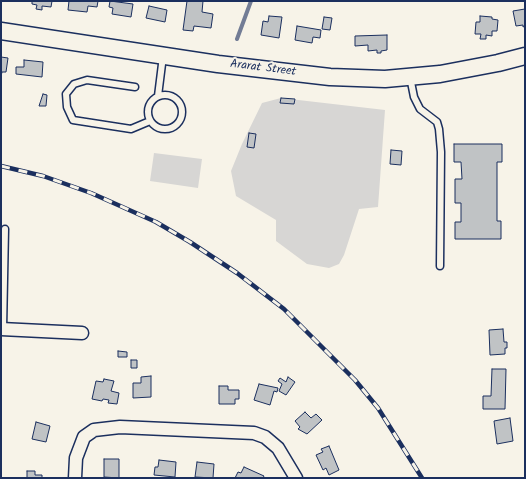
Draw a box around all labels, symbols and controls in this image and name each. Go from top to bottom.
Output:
street label: Ararat Street [229,58,297,80]

